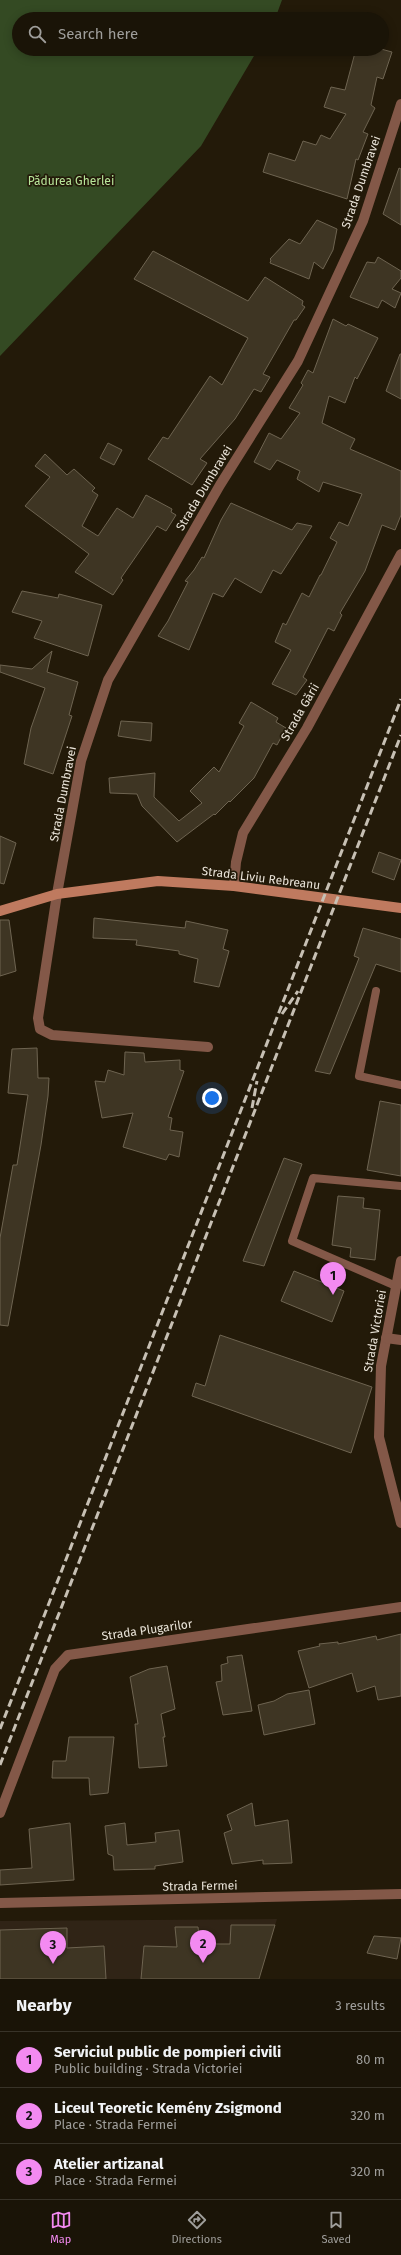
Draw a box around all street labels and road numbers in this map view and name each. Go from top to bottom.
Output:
street label: Strada Dumbravei [339,134,383,230]
street label: Strada Dumbravei [173,443,235,533]
street label: Strada Gării [278,681,322,743]
street label: Strada Dumbravei [47,745,79,843]
street label: Strada Liviu Rebreanu [201,864,321,892]
street label: Strada Victoriei [361,1289,389,1373]
street label: Strada Plugarilor [101,1617,194,1643]
street label: Strada Fermei [162,1878,238,1894]

